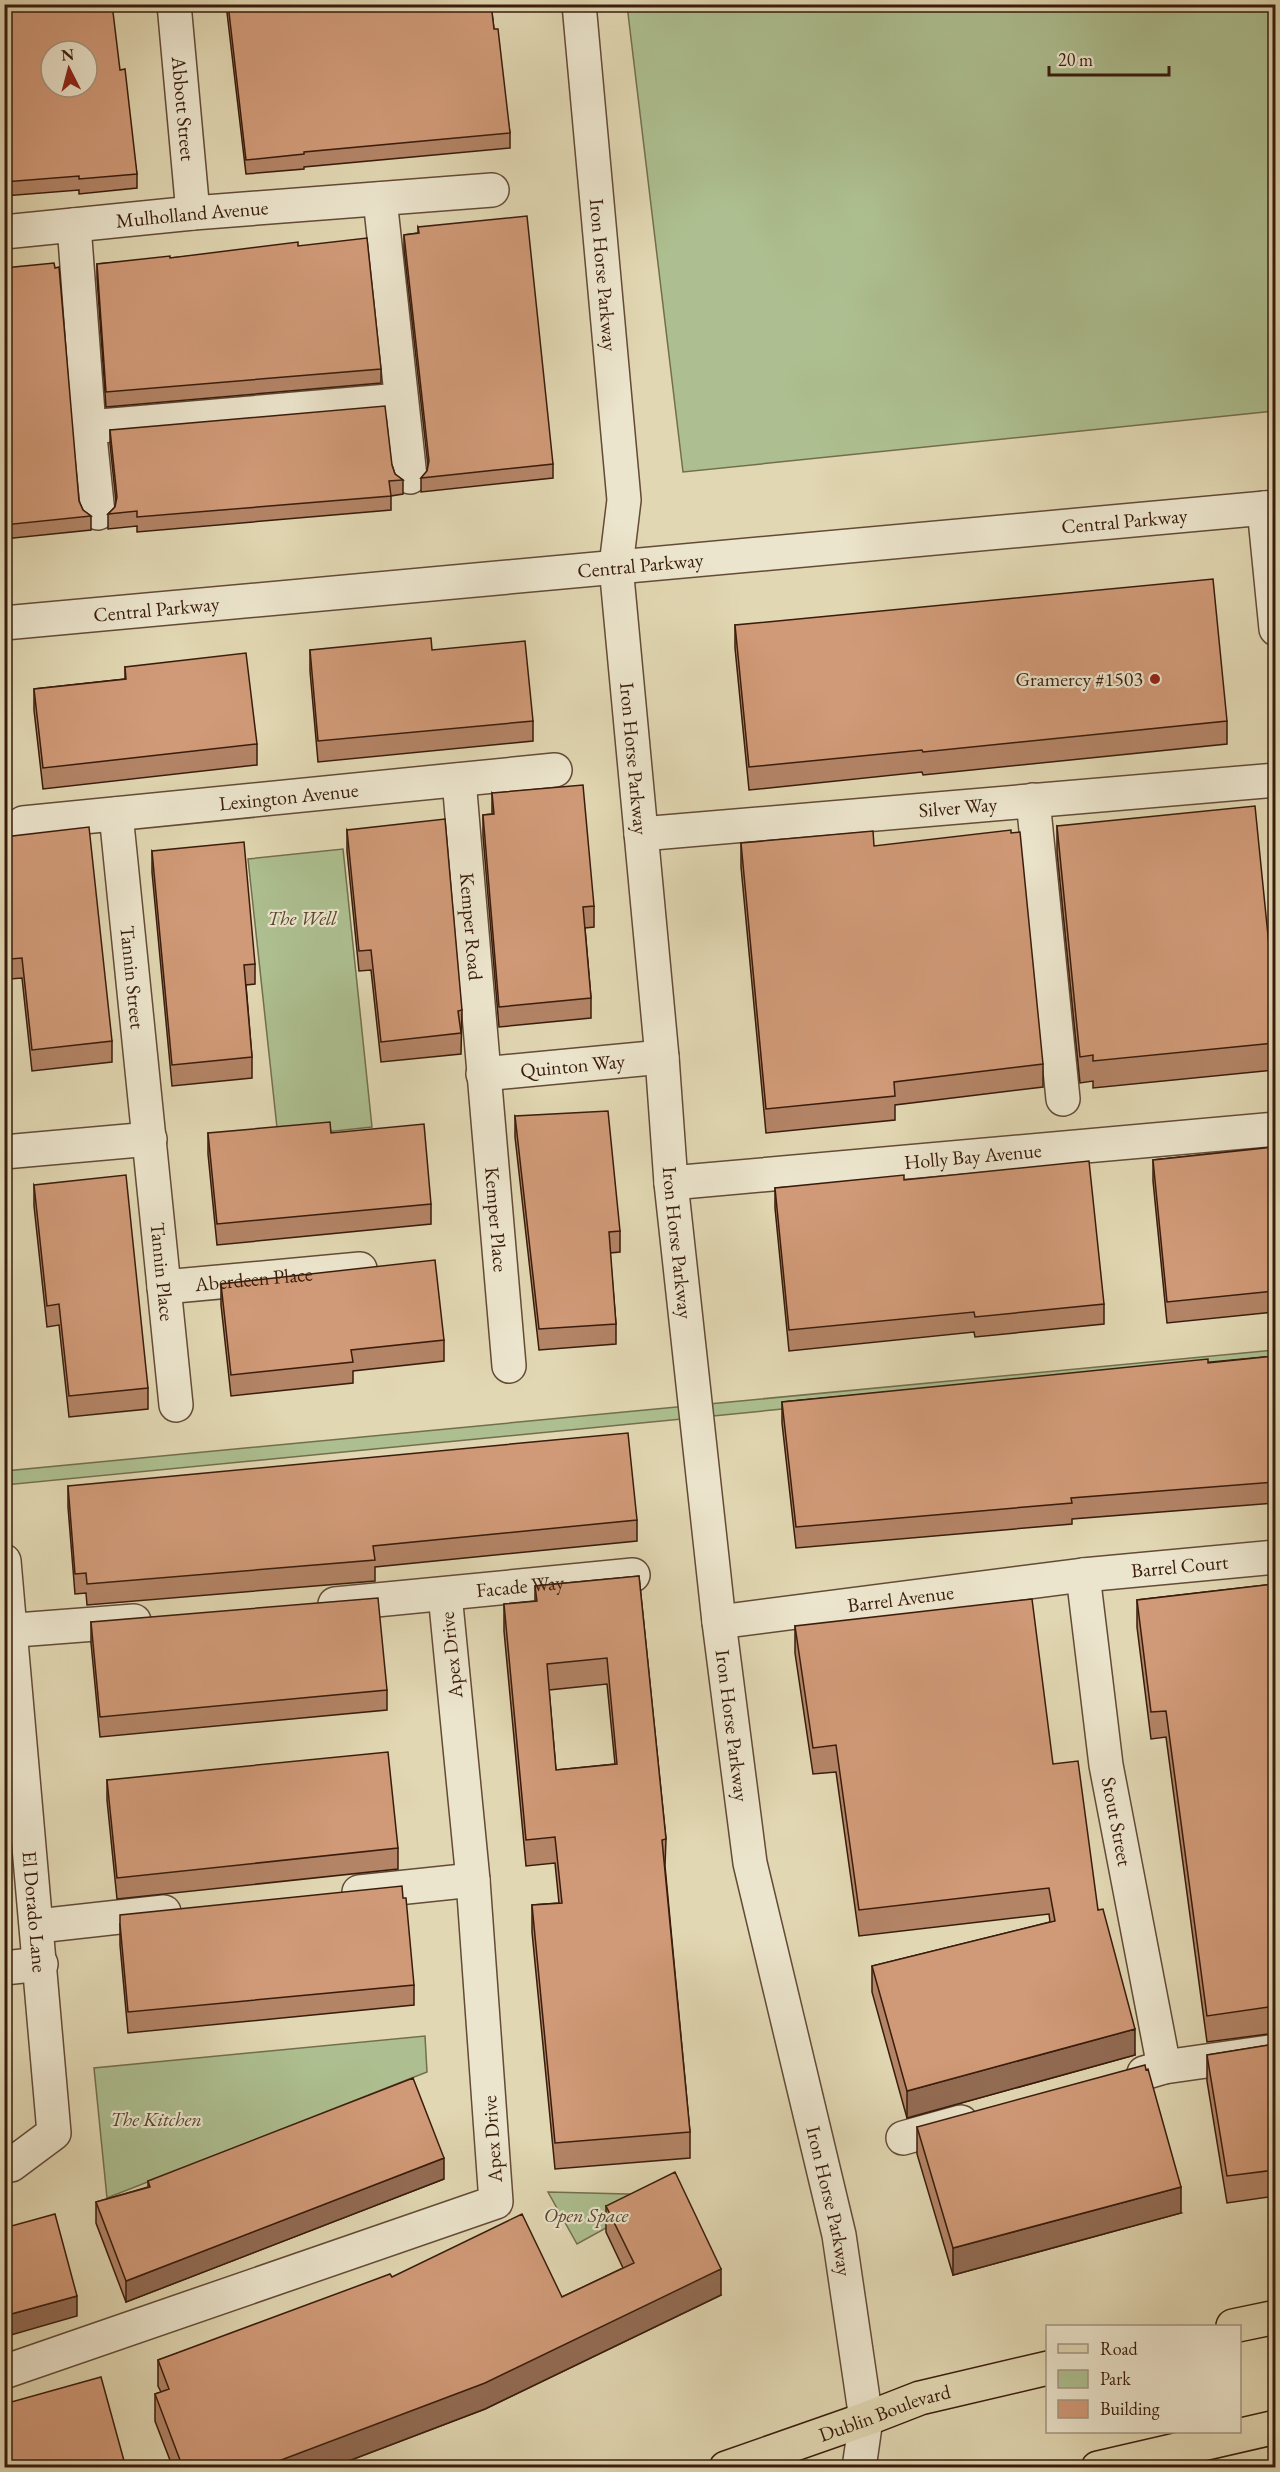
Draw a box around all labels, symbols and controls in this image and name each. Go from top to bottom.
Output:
north arrow [39,39,99,99]
scale bar [1049,39,1169,77]
text: N [60,43,75,66]
text: 20 m [1058,48,1093,71]
street label: Abbott Street [166,54,201,163]
street label: Mulholland Avenue [115,194,270,234]
street label: Iron Horse Parkway [584,197,623,353]
street label: Central Parkway [1060,502,1189,540]
street label: Central Parkway [576,546,705,584]
street label: Central Parkway [92,590,221,628]
place label: Gramercy #1503 [1015,666,1143,692]
marker: Gramercy #1503 [1148,672,1162,686]
street label: Iron Horse Parkway [614,681,654,836]
street label: Lexington Avenue [218,777,360,816]
street label: Silver Way [918,791,998,823]
street label: Kemper Road [454,872,489,982]
park label: The Well [267,905,338,931]
street label: Tannin Street [114,924,151,1031]
street label: Quinton Way [519,1048,626,1083]
street label: Holly Bay Avenue [903,1137,1043,1175]
street label: Kemper Place [479,1166,514,1273]
street label: Iron Horse Parkway [657,1166,699,1320]
street label: Tannin Place [145,1221,180,1323]
street label: Aberdeen Place [193,1260,314,1297]
street label: Barrel Court [1130,1548,1230,1583]
street label: Facade Way [475,1569,566,1603]
street label: Barrel Avenue [846,1579,955,1618]
street label: Apex Drive [434,1610,469,1701]
street label: Iron Horse Parkway [710,1648,755,1803]
street label: Stout Street [1096,1775,1138,1869]
street label: El Dorado Lane [16,1850,53,1974]
street label: Apex Drive [476,2094,508,2184]
park label: The Kitchen [110,2106,202,2132]
street label: Iron Horse Parkway [800,2123,858,2278]
park label: Open Space [544,2202,629,2228]
legend [1046,2325,1241,2433]
text: Road [1100,2337,1139,2360]
text: Park [1100,2367,1131,2390]
street label: Dublin Boulevard [815,2378,954,2448]
text: Building [1100,2397,1160,2420]

